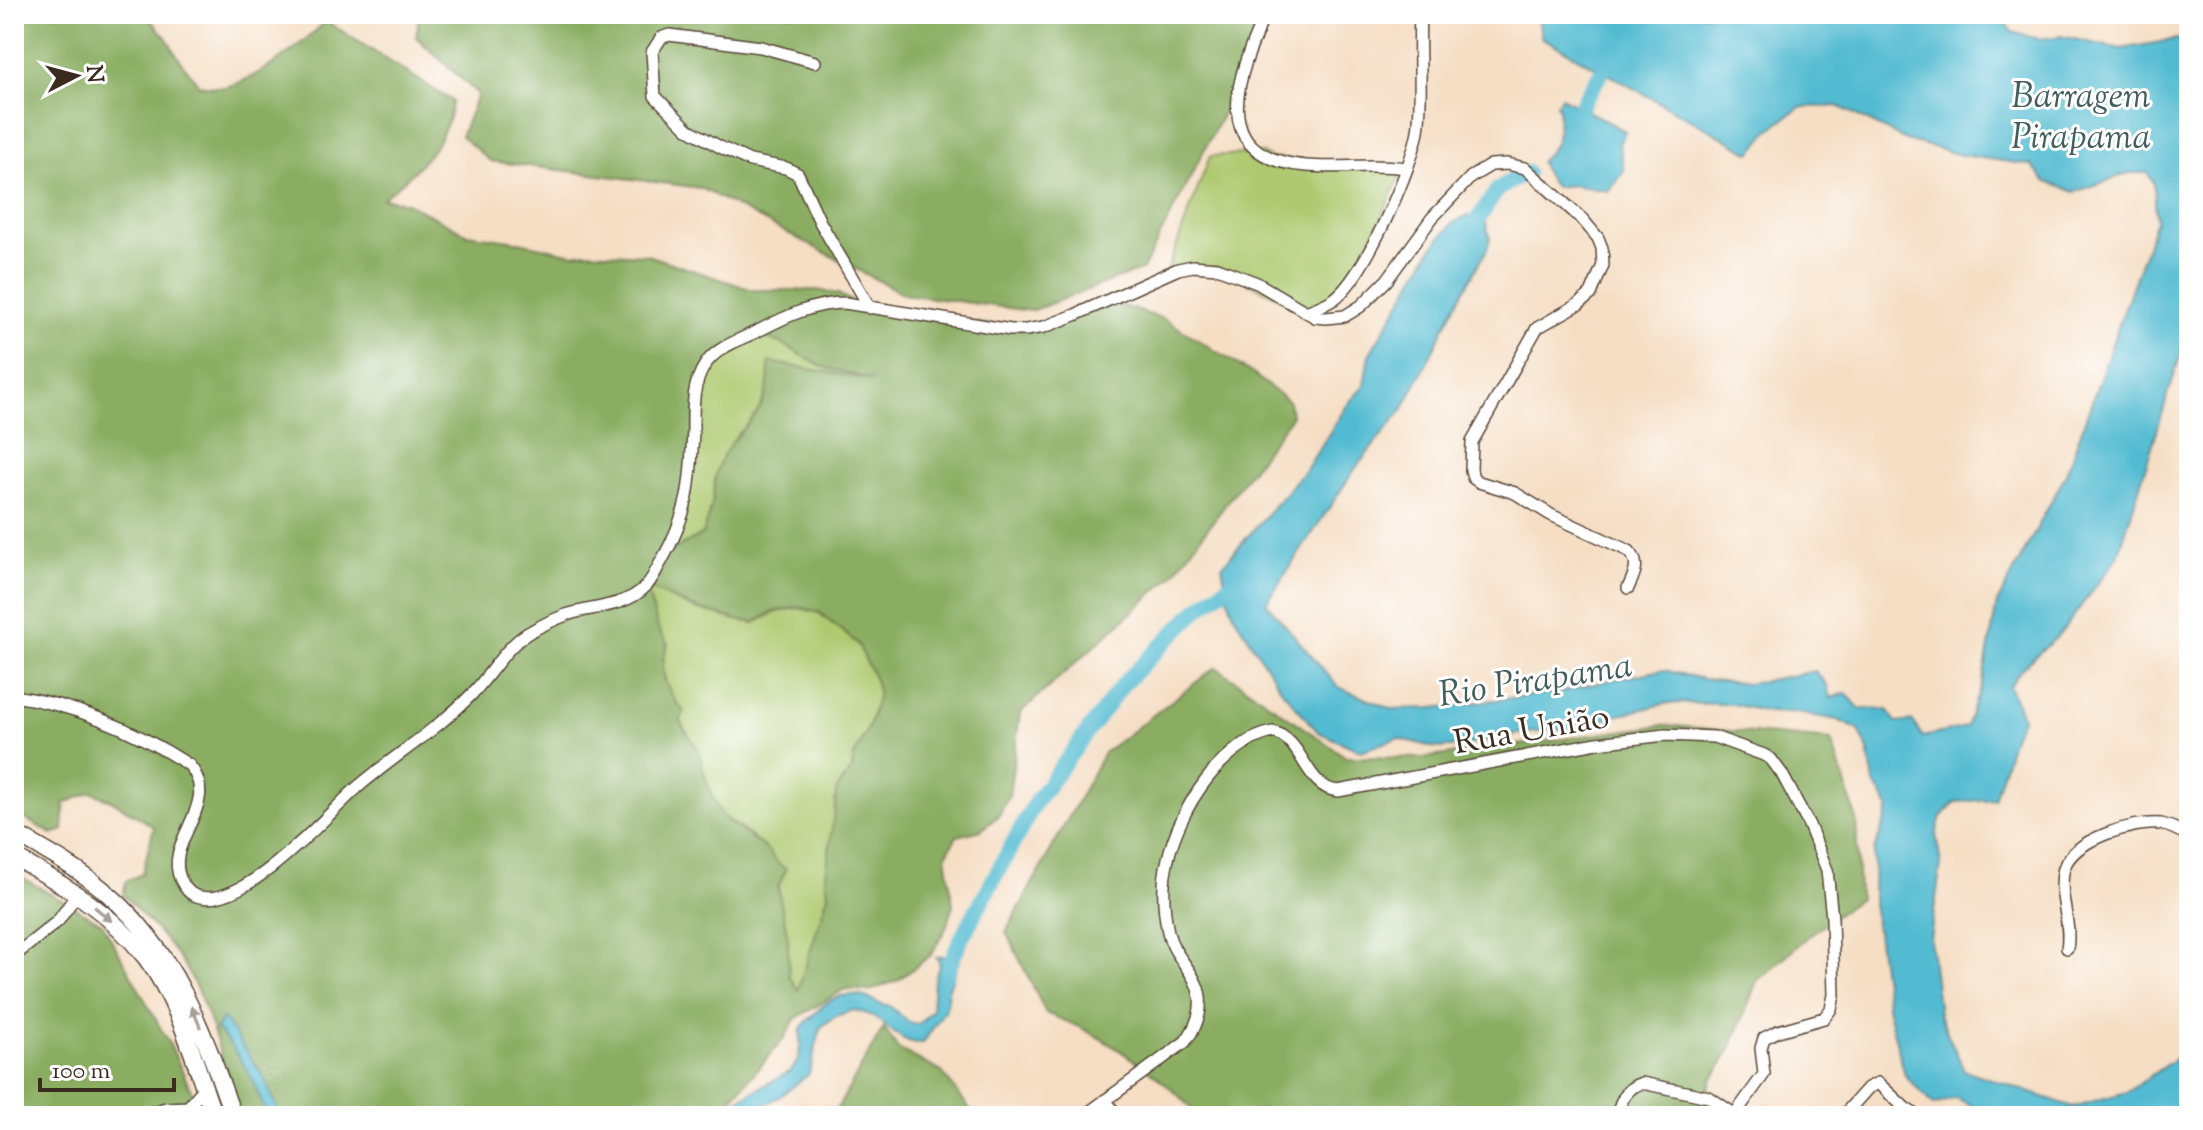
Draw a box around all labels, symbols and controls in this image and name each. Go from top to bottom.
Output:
north arrow [36,36,116,116]
text: N [76,64,110,85]
water label: Barragem Pirapama [2011,72,2151,165]
water label: Rio Pirapama [1435,641,1636,723]
street label: Rua União [1450,694,1613,769]
one-way arrow [93,905,113,922]
one-way arrow [189,1005,202,1029]
scale bar [40,1042,174,1092]
text: 100 m [52,1055,110,1089]

